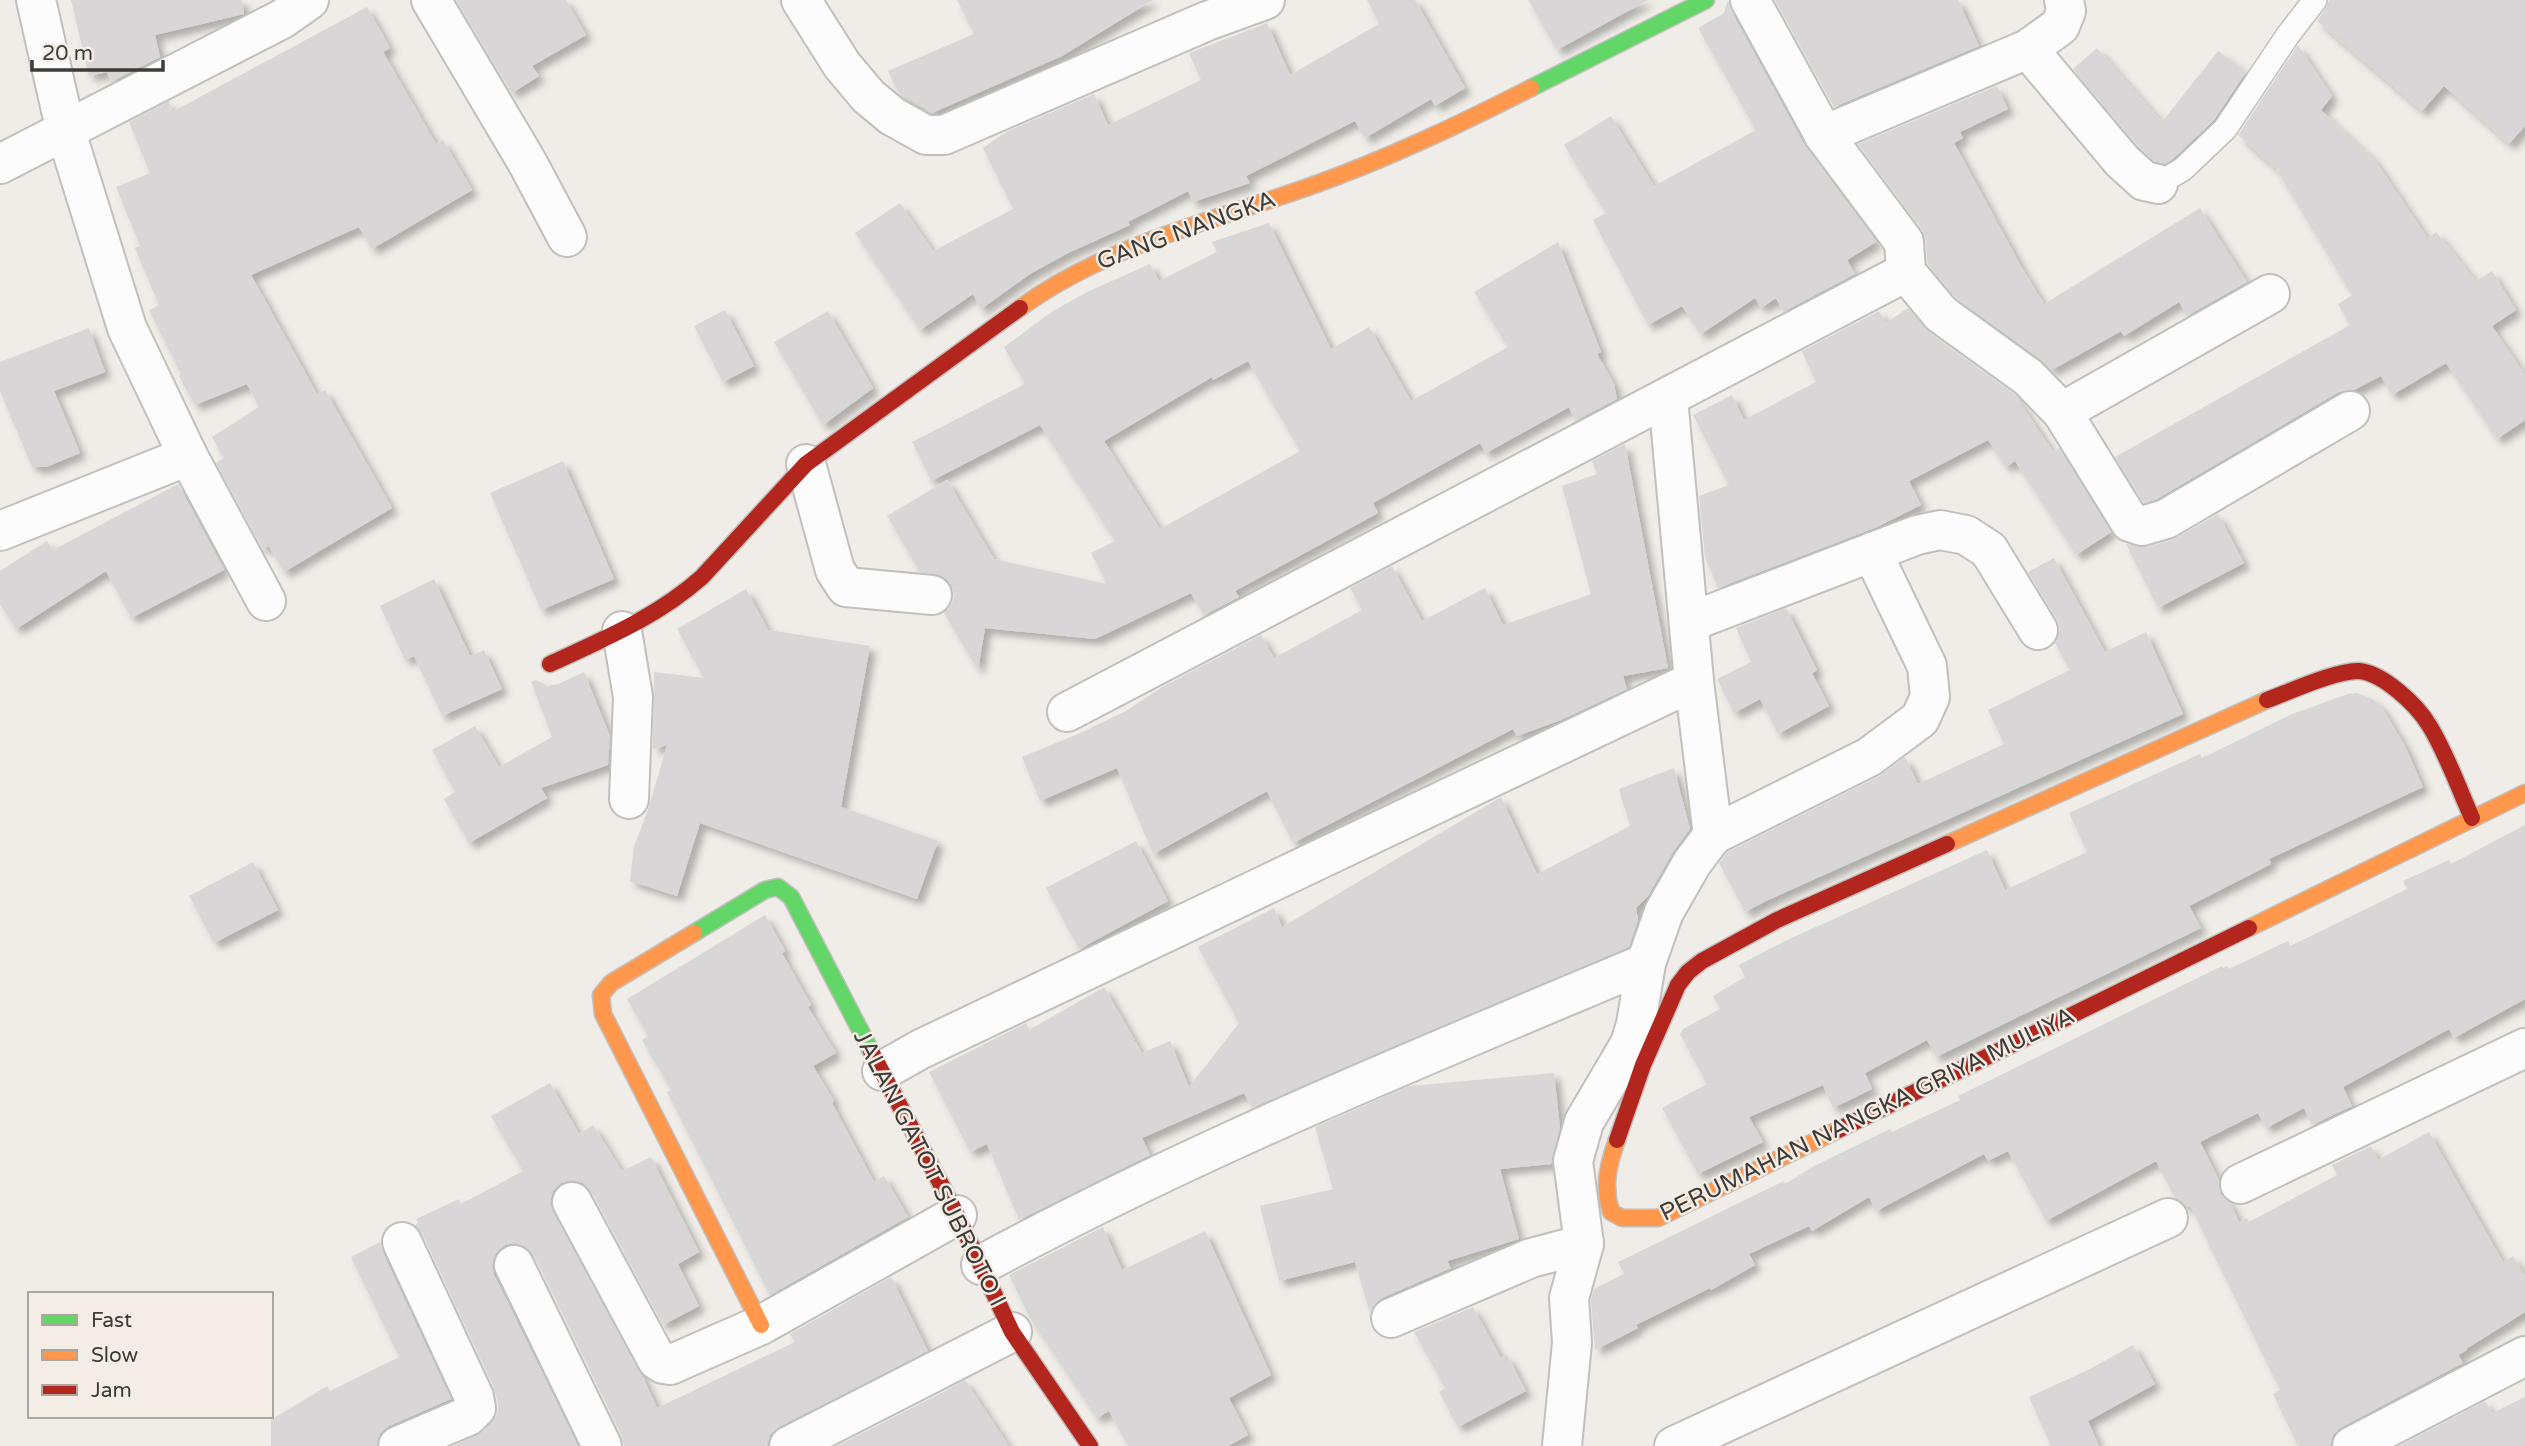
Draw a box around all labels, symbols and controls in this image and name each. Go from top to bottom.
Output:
scale bar [32,28,163,72]
text: 20 m [42,41,93,66]
street label: GANG NANGKA [1093,185,1279,276]
street label: PERUMAHAN NANGKA GRIYA MULIYA [1655,1001,2079,1228]
street label: JALAN GATOT SUBROTO I [847,1025,1012,1311]
legend [28,1292,273,1418]
text: Fast [91,1308,132,1333]
text: Slow [91,1343,139,1368]
text: Jam [91,1378,132,1403]

